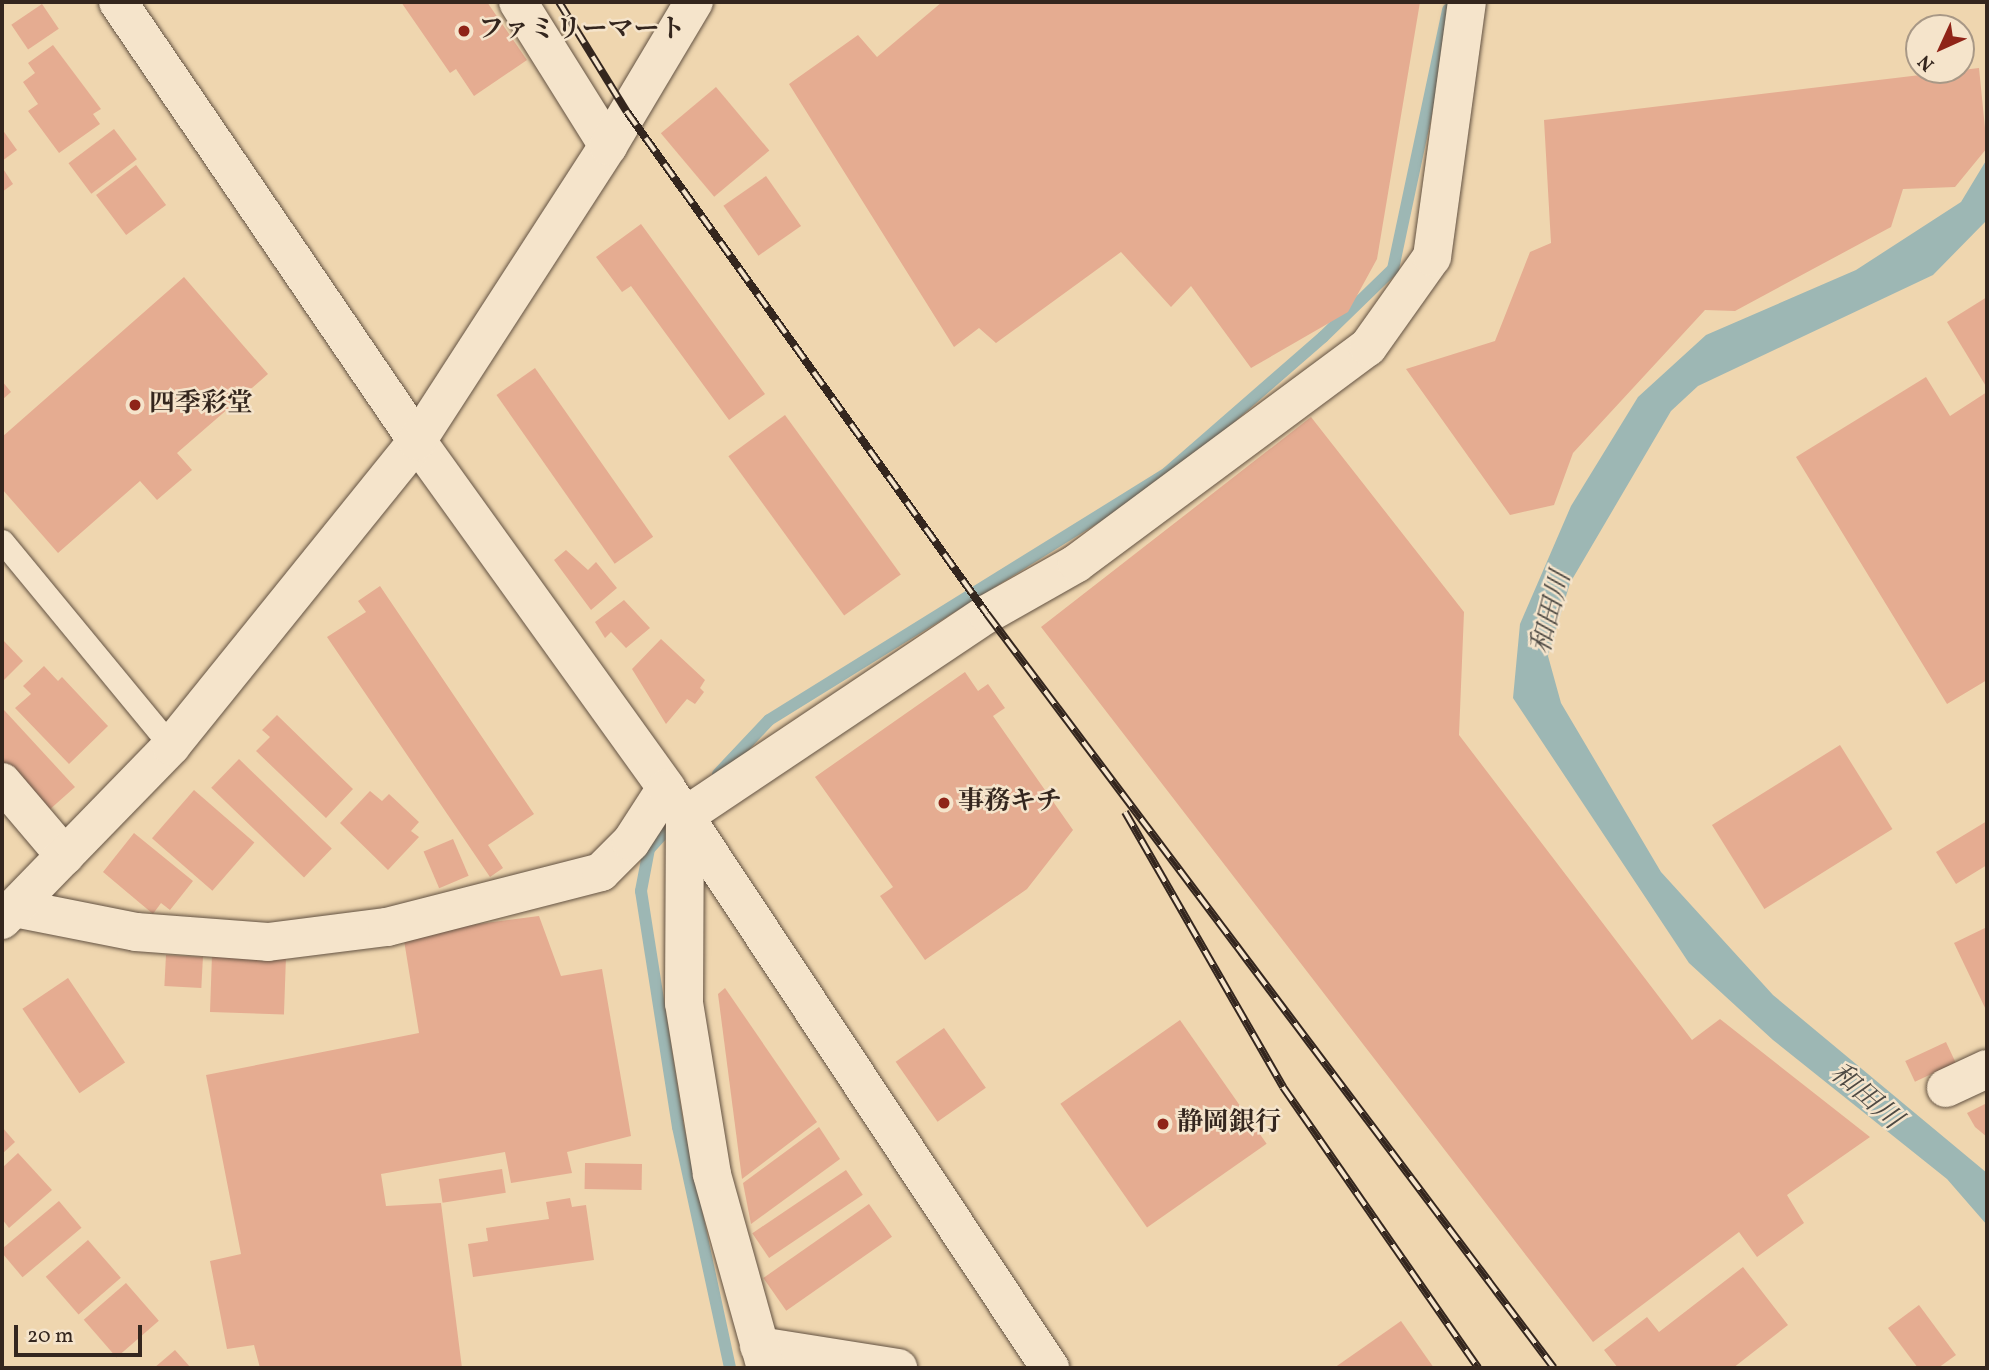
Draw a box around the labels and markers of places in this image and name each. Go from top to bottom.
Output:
place label: ファミリーマート [478,15,686,47]
marker: ファミリーマート [456,23,472,39]
place label: 四季彩堂 [149,389,253,421]
marker: 四季彩堂 [127,397,143,413]
place label: 事務キチ [958,787,1062,819]
marker: 事務キチ [936,795,952,811]
place label: 静岡銀行 [1177,1108,1281,1140]
marker: 静岡銀行 [1155,1116,1171,1132]

